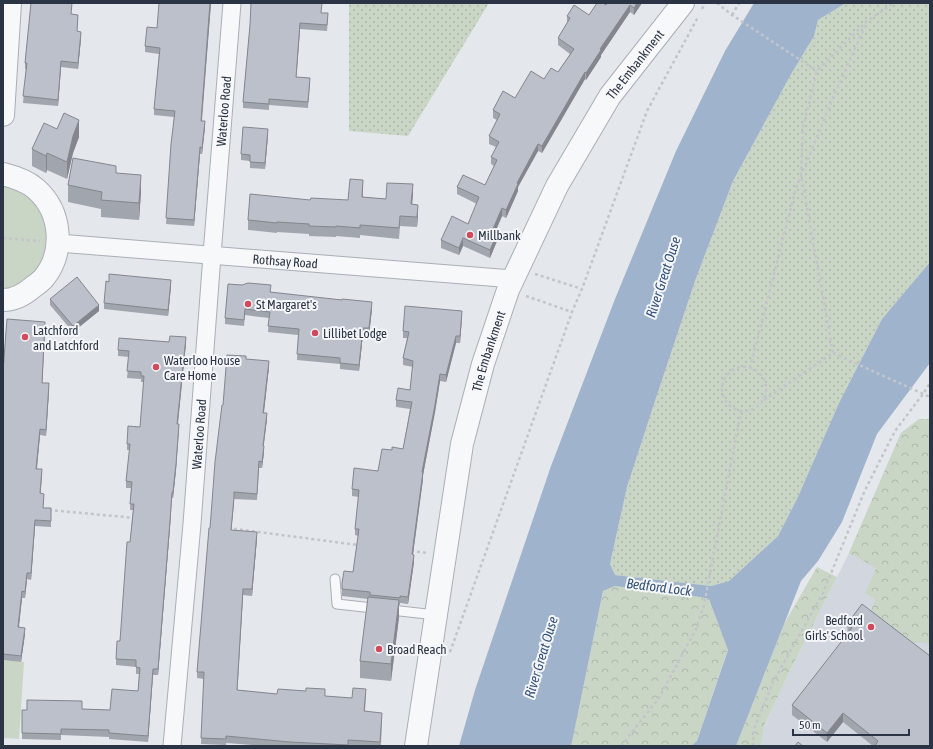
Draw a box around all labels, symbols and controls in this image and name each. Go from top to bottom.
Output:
street label: The Embankment [603,27,667,102]
street label: Waterloo Road [214,75,234,147]
place label: Millbank [478,228,521,243]
marker: Millbank [465,230,475,240]
water label: River Great Ouse [642,235,684,319]
street label: Rothsay Road [252,251,318,272]
place label: St Margaret's [256,297,317,312]
marker: St Margaret's [243,299,253,309]
street label: The Embankment [469,309,509,393]
place label: Latchford and Latchford [33,323,99,353]
place label: Lillibet Lodge [323,326,387,341]
marker: Lillibet Lodge [310,328,320,338]
marker: Latchford and Latchford [20,332,30,342]
place label: Waterloo House Care Home [164,353,240,383]
marker: Waterloo House Care Home [151,362,161,372]
street label: Waterloo Road [189,398,209,470]
water label: Bedford Lock [626,575,693,599]
place label: Bedford Girls' School [805,613,864,643]
water label: River Great Ouse [521,614,561,700]
marker: Bedford Girls' School [866,622,876,632]
place label: Broad Reach [387,642,447,657]
marker: Broad Reach [374,644,384,654]
scale bar [793,711,909,737]
text: 50 m [799,718,821,732]

